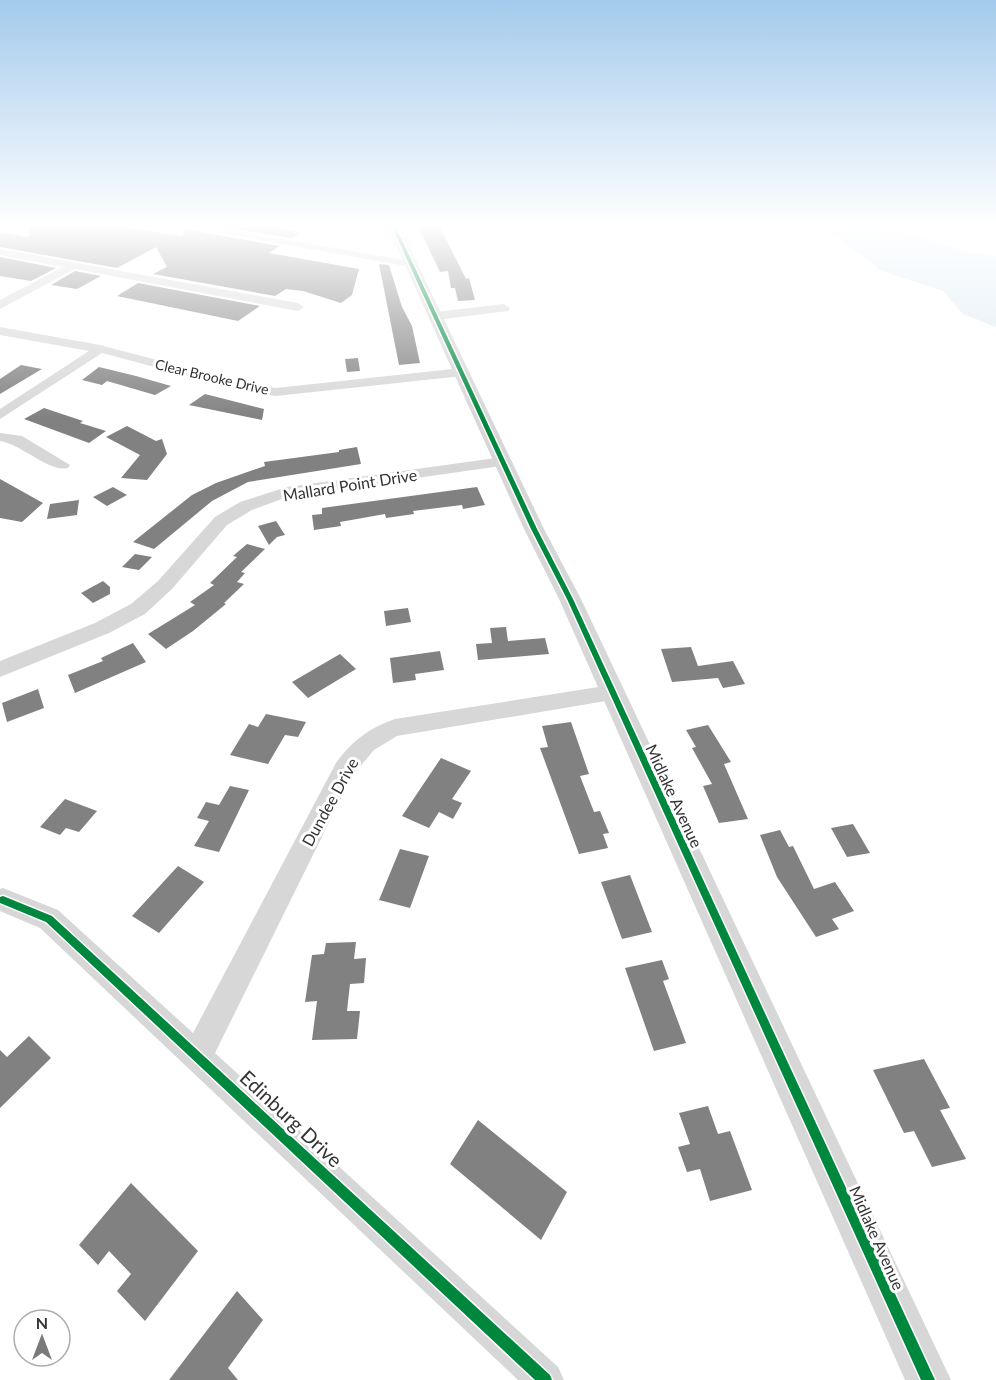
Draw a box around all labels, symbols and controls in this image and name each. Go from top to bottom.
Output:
street label: Clear Brooke Drive [154,355,271,398]
street label: Mallard Point Drive [282,465,418,504]
street label: Midlake Avenue [642,741,707,851]
street label: Dundee Drive [298,754,362,849]
street label: Edinburg Drive [236,1065,348,1172]
street label: Midlake Avenue [846,1183,909,1293]
north arrow [12,1308,72,1368]
text: N [36,1313,48,1332]

